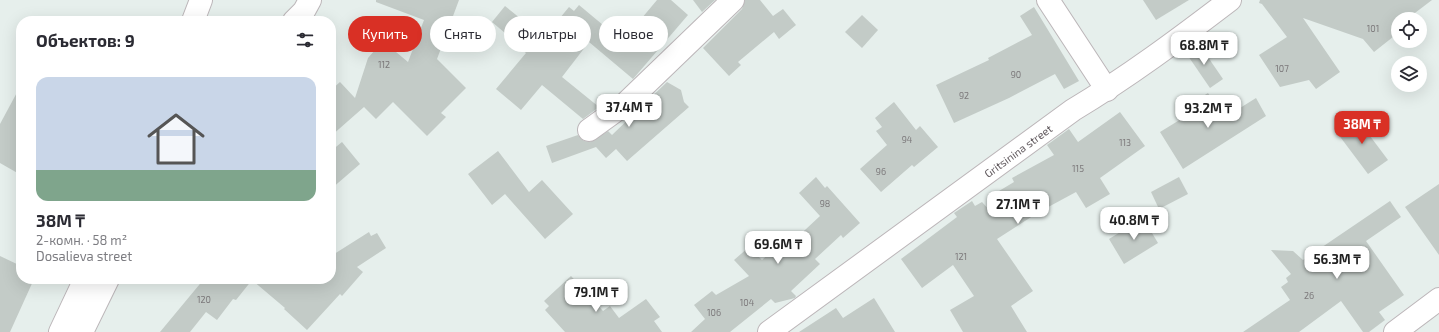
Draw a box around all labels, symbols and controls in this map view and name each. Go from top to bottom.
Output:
map controls [1391,12,1427,92]
button: locate [1391,12,1427,48]
chip: Купить [348,16,422,52]
chip: Снять [430,16,496,52]
chip: Фильтры [504,16,591,52]
chip: Новое [599,16,668,52]
house number: 101 [1367,23,1379,34]
icon: filters [294,29,316,51]
text: Объектов: 9 [36,30,135,50]
pin: 68.8M ₸ [1167,32,1241,66]
text: 68.8M ₸ [1180,37,1228,53]
button: layers [1391,56,1427,92]
house number: 112 [378,59,390,70]
house number: 107 [1275,63,1289,74]
house number: 90 [1011,69,1021,80]
house number: 92 [959,90,969,101]
pin: 37.4M ₸ [592,94,666,128]
pin: 93.2M ₸ [1171,95,1245,129]
text: 37.4M ₸ [606,99,652,115]
text: 93.2M ₸ [1184,100,1232,116]
icon: home [140,103,212,175]
pin: 38M ₸ [1334,111,1390,145]
text: 38M ₸ [1343,116,1381,132]
street label: Gritsinina street [981,121,1054,179]
house number: 94 [902,134,913,145]
house number: 113 [1119,137,1131,148]
house number: 115 [1072,163,1084,174]
house number: 96 [876,166,886,177]
pin: 27.1M ₸ [981,191,1055,225]
text: 27.1M ₸ [996,196,1040,212]
house number: 98 [820,198,830,209]
pin: 40.8M ₸ [1097,207,1171,241]
text: 38M ₸ [36,210,85,230]
text: 40.8M ₸ [1109,212,1159,228]
pin: 69.6M ₸ [741,231,815,265]
text: 2-комн. · 58 m² [36,232,127,248]
text: 69.6M ₸ [754,236,802,252]
pin: 56.3M ₸ [1300,246,1374,280]
text: Dosalieva street [36,248,132,264]
house number: 121 [955,251,967,262]
text: 56.3M ₸ [1313,251,1361,267]
pin: 79.1M ₸ [559,279,633,313]
text: 79.1M ₸ [574,284,618,300]
house number: 26 [1304,290,1314,301]
house number: 120 [197,294,211,305]
house number: 104 [740,297,755,308]
house number: 106 [707,307,721,318]

